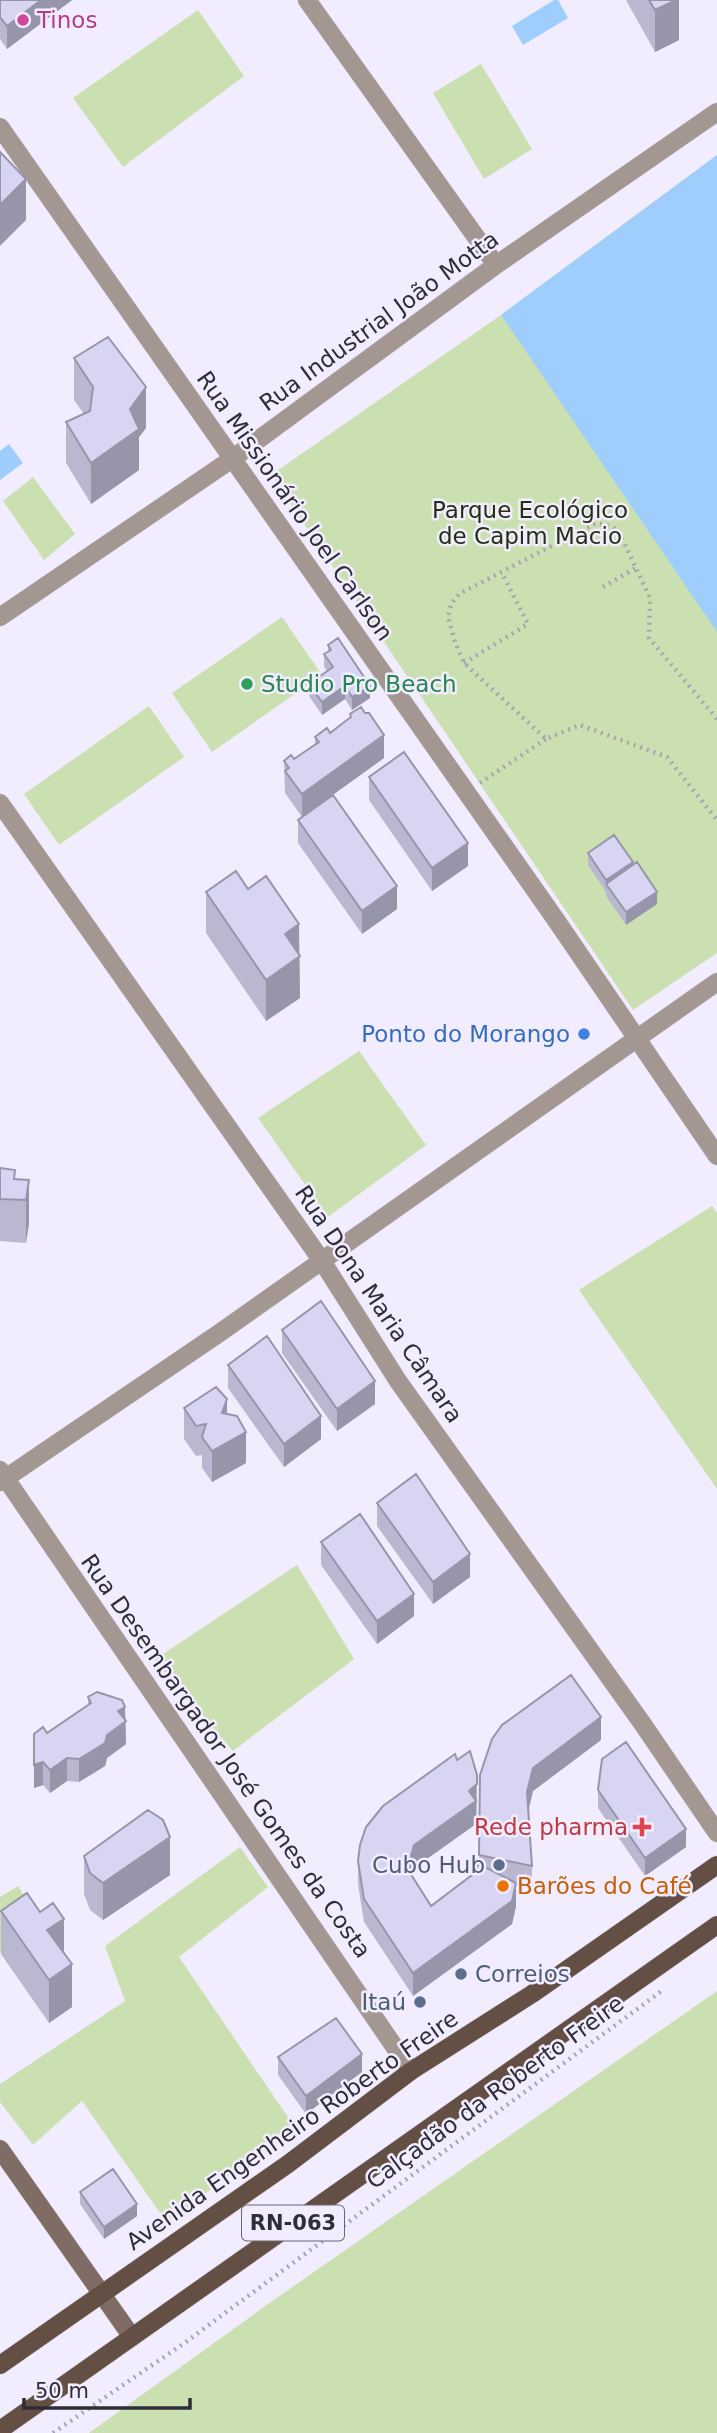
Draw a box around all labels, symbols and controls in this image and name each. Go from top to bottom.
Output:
place label: Tinos [36,7,97,33]
marker: Tinos [15,12,31,28]
street label: Rua Industrial João Motta [255,226,503,416]
street label: Rua Missionário Joel Carlson [192,366,398,646]
park label: Parque Ecológico de Capim Macio [432,497,628,549]
place label: Studio Pro Beach [261,671,457,697]
marker: Studio Pro Beach [239,676,255,692]
place label: Ponto do Morango [361,1021,570,1047]
marker: Ponto do Morango [576,1026,592,1042]
street label: Rua Dona Maria Câmara [290,1181,468,1427]
street label: Rua Desembargador José Gomes da Costa [76,1549,376,1963]
place label: Rede pharma [474,1814,628,1840]
marker: Rede pharma [634,1819,650,1835]
place label: Cubo Hub [372,1852,485,1878]
marker: Cubo Hub [491,1857,507,1873]
place label: Barões do Café [517,1873,692,1899]
marker: Barões do Café [495,1878,511,1894]
place label: Correios [475,1961,570,1987]
marker: Correios [453,1966,469,1982]
place label: Itaú [362,1989,406,2015]
street label: Calçadão da Roberto Freire [361,1990,629,2194]
marker: Itaú [412,1994,428,2010]
street label: Avenida Engenheiro Roberto Freire [121,2005,463,2255]
road number: RN-063 [242,2206,344,2240]
scale bar [24,2366,191,2410]
text: 50 m [35,2379,89,2403]

